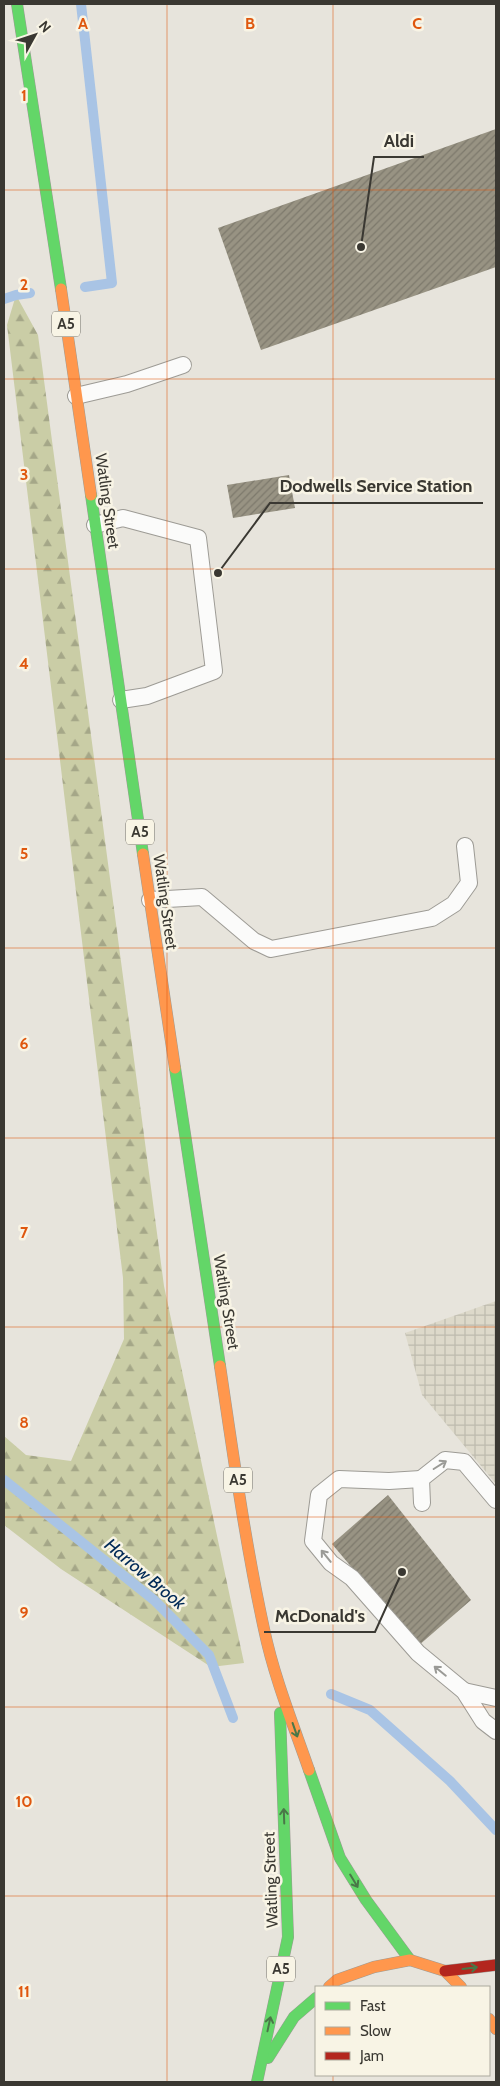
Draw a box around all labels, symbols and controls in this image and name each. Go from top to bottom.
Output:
north arrow [10,10,60,60]
text: A [78,14,88,33]
text: B [245,14,255,33]
text: C [412,14,422,33]
text: N [35,17,55,36]
text: 1 [21,86,27,105]
callout: Aldi [374,124,424,157]
text: Aldi [384,130,414,152]
text: 2 [20,275,28,294]
road number: A5 [52,312,80,336]
street label: Watling Street [91,452,124,551]
text: 3 [20,465,28,484]
callout: Dodwells Service Station [270,470,483,503]
text: Dodwells Service Station [279,475,473,497]
text: 4 [19,654,29,673]
road number: A5 [126,820,154,844]
text: 5 [20,844,28,863]
street label: Watling Street [149,853,182,952]
text: 6 [20,1034,29,1053]
text: 7 [20,1223,29,1242]
street label: Watling Street [210,1253,244,1352]
text: 8 [19,1413,29,1432]
one-way arrow [433,1459,447,1470]
road number: A5 [224,1468,252,1492]
water label: Harrow Brook [100,1534,191,1615]
one-way arrow [320,1550,331,1563]
callout: McDonald's [264,1599,375,1632]
text: 9 [20,1603,29,1622]
text: McDonald's [275,1605,366,1627]
one-way arrow [433,1665,446,1677]
one-way arrow [291,1722,300,1738]
text: 10 [15,1792,33,1811]
one-way arrow [279,1809,289,1825]
street label: Watling Street [259,1831,282,1928]
one-way arrow [349,1874,359,1888]
road number: A5 [267,1956,295,1982]
one-way arrow [462,1963,478,1973]
text: 11 [18,1982,30,2001]
legend [315,1986,490,2076]
text: Fast [360,1997,385,2015]
one-way arrow [265,2016,275,2032]
text: Slow [360,2022,391,2040]
text: Jam [359,2047,384,2065]

